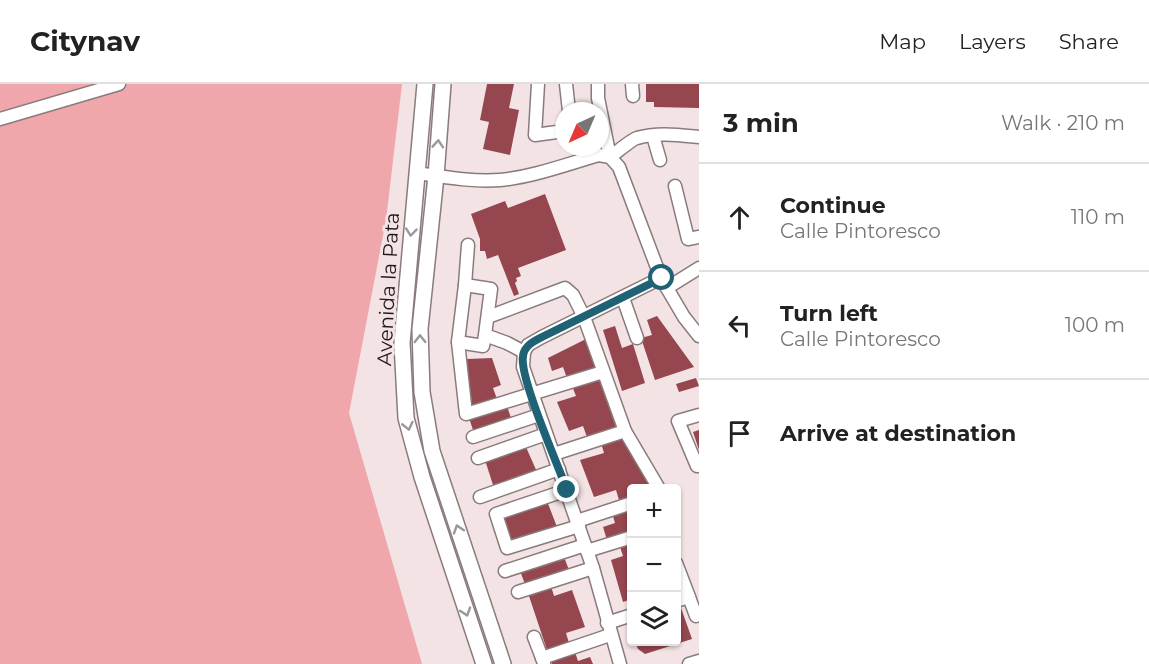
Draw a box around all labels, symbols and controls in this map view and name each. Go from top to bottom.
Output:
text: Citynav [30,24,140,58]
text: Map [879,29,926,54]
text: Layers [959,29,1026,54]
text: Share [1059,29,1119,54]
north arrow [555,102,609,156]
text: 3 min [723,107,799,139]
text: Walk · 210 m [1001,111,1125,135]
one-way arrow [432,139,445,148]
text: Continue [780,192,886,219]
icon: ahead [723,201,756,234]
text: 110 m [1071,205,1125,229]
street label: Avenida la Pata [372,212,404,366]
text: Calle Pintoresco [780,219,941,243]
one-way arrow [405,227,418,236]
route start [648,264,674,290]
text: Turn left [780,300,878,327]
icon: left [723,309,756,342]
text: 100 m [1065,313,1125,337]
text: Calle Pintoresco [780,327,941,351]
one-way arrow [414,334,427,343]
icon: arrive [723,417,756,450]
text: Arrive at destination [780,420,1016,447]
one-way arrow [401,421,414,431]
route end [553,476,579,502]
map controls [627,484,681,646]
button: + [627,484,681,538]
one-way arrow [453,524,465,535]
button: − [627,538,681,592]
button: layers [627,592,681,646]
one-way arrow [459,606,472,617]

